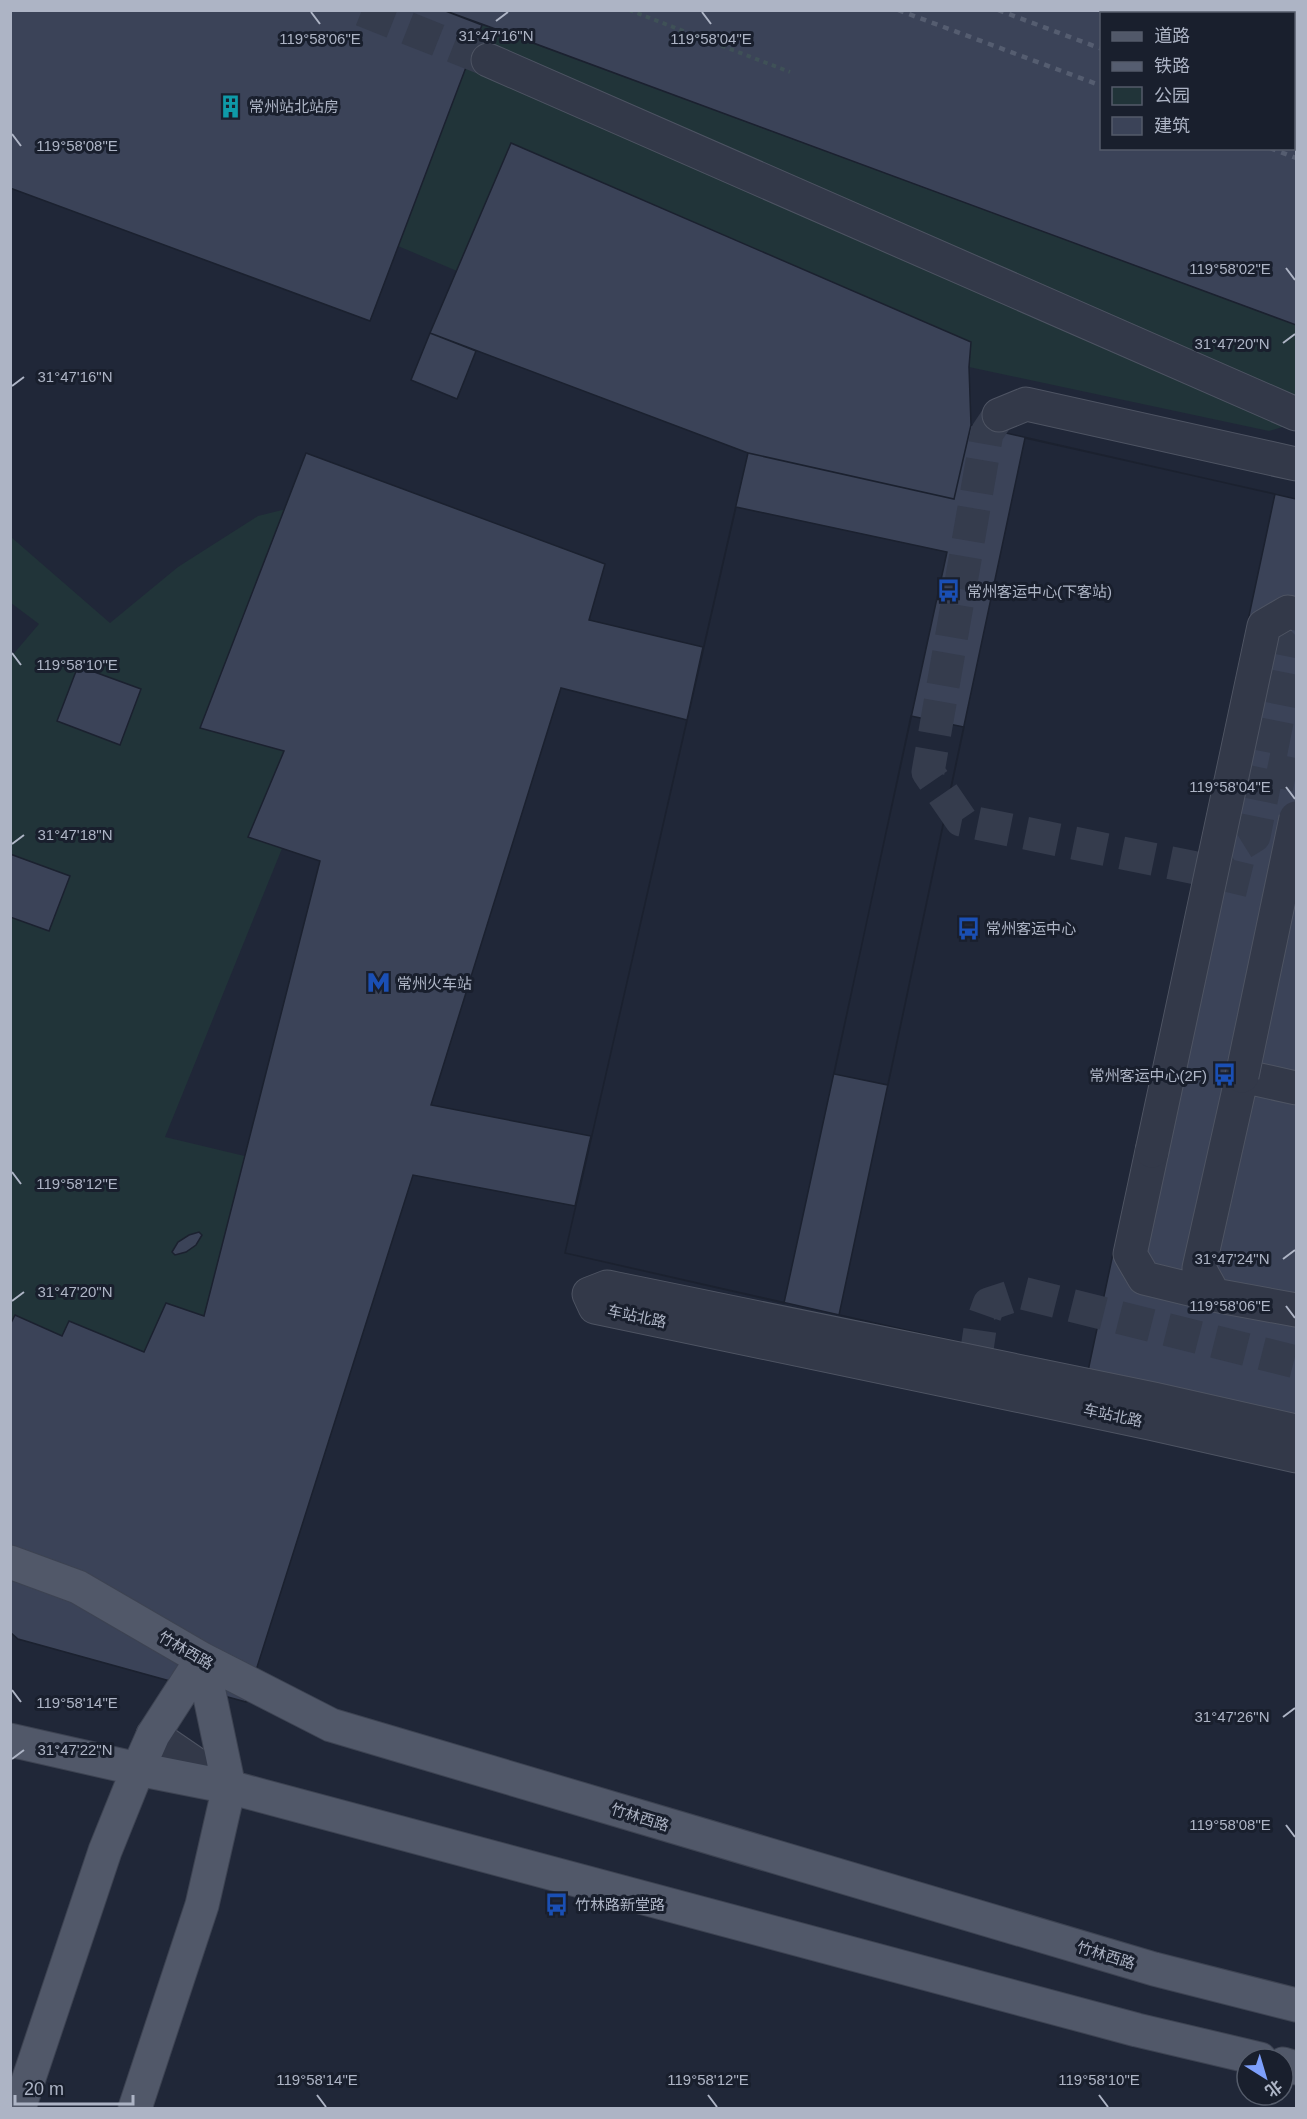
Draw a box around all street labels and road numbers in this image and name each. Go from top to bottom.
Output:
street label: 车站北路 [606,1301,668,1331]
street label: 车站北路 [1082,1400,1144,1430]
street label: 竹林西路 [156,1628,216,1672]
street label: 竹林西路 [609,1800,671,1834]
street label: 竹林西路 [1075,1938,1137,1972]

